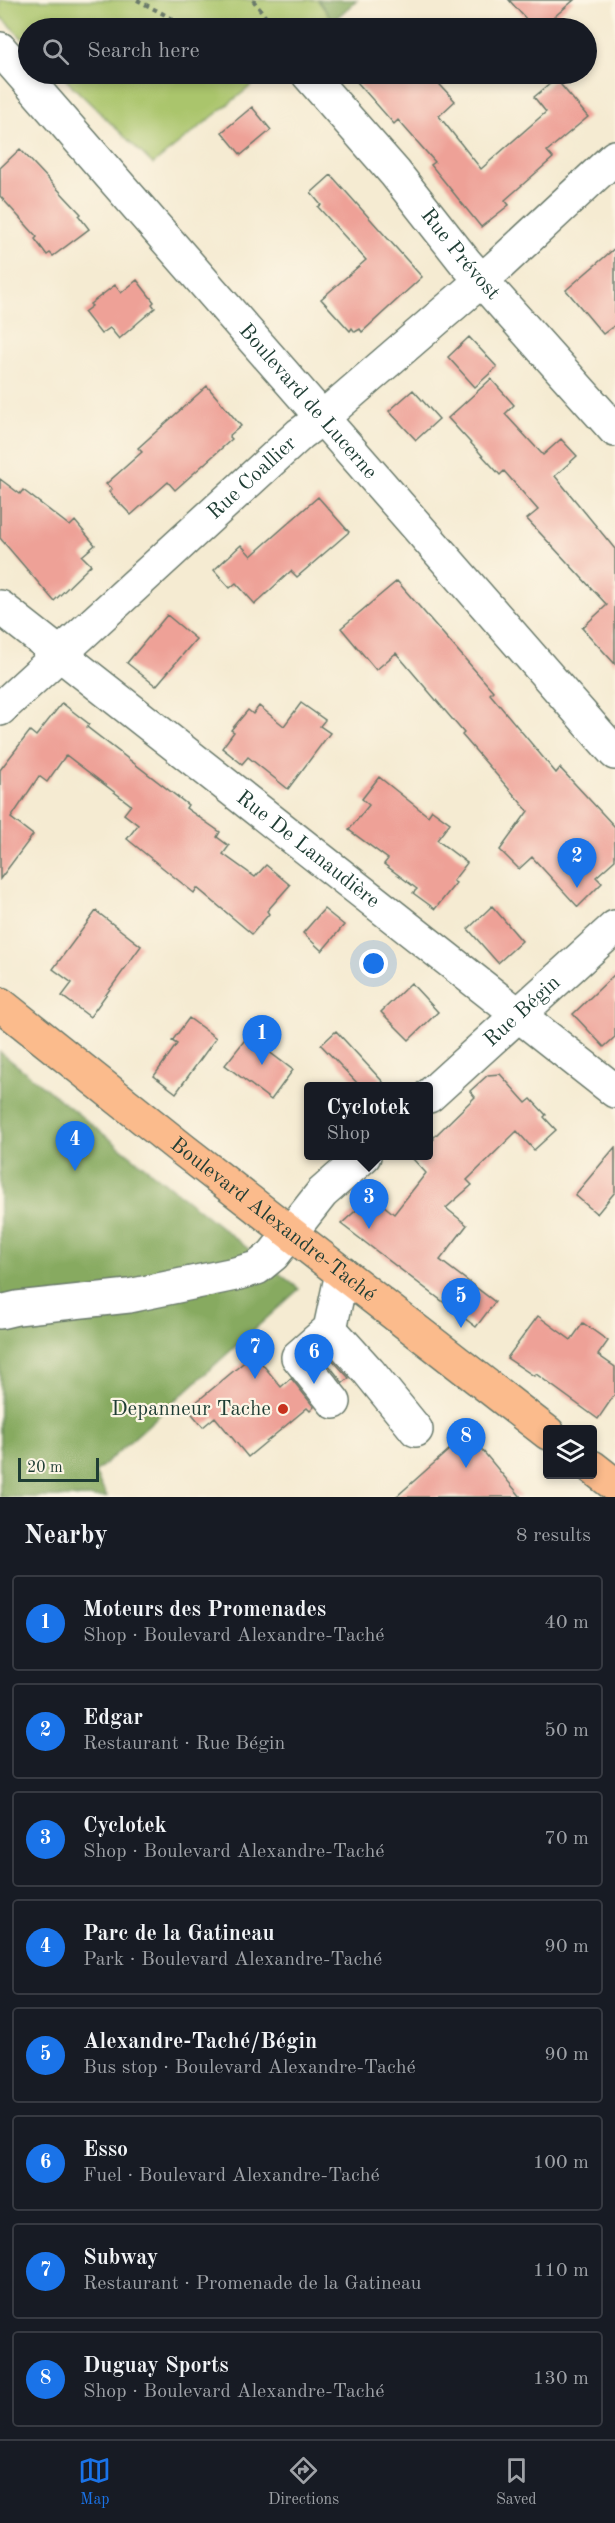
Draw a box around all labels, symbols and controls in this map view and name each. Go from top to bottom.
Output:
search box [18,18,597,84]
icon: search [39,35,72,68]
text: Search here [87,40,200,62]
street label: Rue Prévost [417,205,504,304]
street label: Boulevard de Lucerne [235,320,381,483]
street label: Rue Coallier [204,432,301,523]
street label: Rue De Lanaudière [232,787,384,912]
pin: 2 [558,838,596,888]
your location [359,949,388,978]
street label: Rue Bégin [480,972,564,1051]
pin: 1 [242,1016,282,1065]
popup [304,1082,433,1160]
text: Cyclotek [327,1097,410,1119]
pin: 4 [56,1122,94,1171]
text: Shop [327,1124,370,1144]
street label: Boulevard Alexandre-Taché [167,1134,380,1306]
pin: 3 [350,1180,388,1229]
pin: 5 [442,1278,480,1328]
pin: 7 [236,1330,274,1379]
pin: 6 [294,1334,334,1384]
place label: Depanneur Tache [111,1399,271,1420]
marker: Depanneur Tache [276,1402,290,1416]
pin: 8 [446,1418,486,1468]
map controls [543,1425,597,1479]
button: layers [543,1425,597,1479]
scale bar [18,1455,99,1482]
text: 20 m [27,1460,63,1476]
text: Nearby [24,1523,108,1549]
text: 8 results [516,1526,591,1546]
text: Moteurs des Promenades [83,1599,326,1621]
text: 1 [40,1613,51,1633]
text: 40 m [544,1613,589,1633]
text: Shop · Boulevard Alexandre-Taché [83,1626,385,1646]
text: Edgar [83,1707,143,1729]
text: 2 [40,1721,51,1741]
text: 50 m [544,1721,589,1741]
text: Restaurant · Rue Bégin [83,1734,285,1754]
text: Cyclotek [83,1815,167,1837]
text: 3 [40,1829,51,1849]
text: 70 m [544,1829,589,1849]
text: Shop · Boulevard Alexandre-Taché [83,1842,385,1862]
text: Parc de la Gatineau [83,1923,275,1945]
text: 4 [40,1937,51,1957]
text: 90 m [544,1937,589,1957]
text: Park · Boulevard Alexandre-Taché [83,1950,382,1970]
text: Alexandre-Taché/Bégin [83,2031,317,2053]
text: 5 [40,2045,51,2065]
text: 90 m [544,2045,589,2065]
text: Bus stop · Boulevard Alexandre-Taché [83,2058,416,2078]
text: Esso [83,2139,128,2161]
text: 6 [40,2153,51,2173]
text: 100 m [533,2153,589,2173]
text: Fuel · Boulevard Alexandre-Taché [83,2166,380,2186]
text: Subway [83,2247,158,2269]
text: 7 [40,2261,51,2281]
text: 110 m [533,2261,589,2281]
text: Restaurant · Promenade de la Gatineau [83,2274,422,2294]
text: Duguay Sports [83,2355,229,2377]
text: 8 [40,2369,51,2389]
text: 130 m [533,2369,589,2389]
text: Shop · Boulevard Alexandre-Taché [83,2382,385,2402]
tab: Map [78,2454,111,2510]
tab: Directions [268,2454,339,2510]
tab: Saved [496,2454,537,2510]

